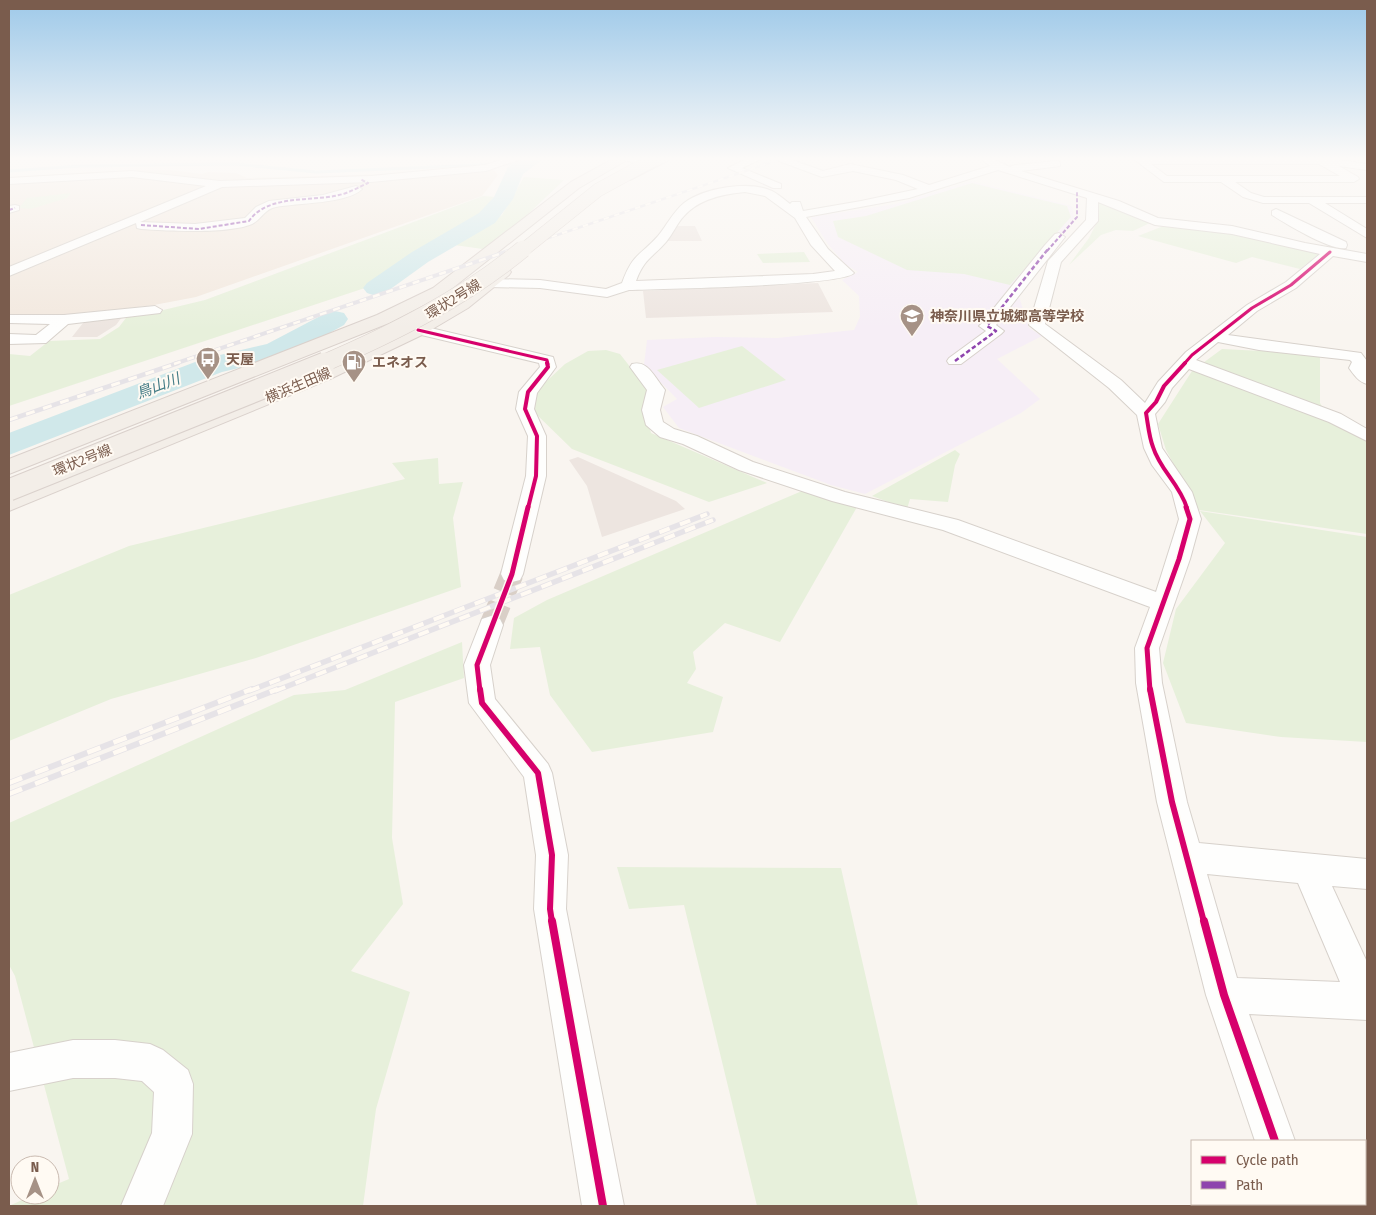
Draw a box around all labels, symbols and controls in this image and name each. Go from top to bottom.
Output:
street label: 環状2号線 [422,276,484,323]
school or university icon: 神奈川県立城郷高等学校 [899,303,925,337]
place label: 神奈川県立城郷高等学校 [930,308,1084,325]
bus stop icon: 天屋 [195,346,221,380]
fuel station icon: エネオス [341,349,367,383]
place label: 天屋 [226,351,254,368]
place label: エネオス [372,354,428,371]
street label: 横浜生田線 [263,364,334,407]
water label: 鳥山川 [134,369,184,402]
street label: 環状2号線 [50,441,114,480]
legend [1191,1140,1366,1205]
text: Cycle path [1236,1151,1299,1169]
north arrow [10,1155,60,1205]
text: N [31,1159,39,1176]
text: Path [1236,1176,1263,1194]

